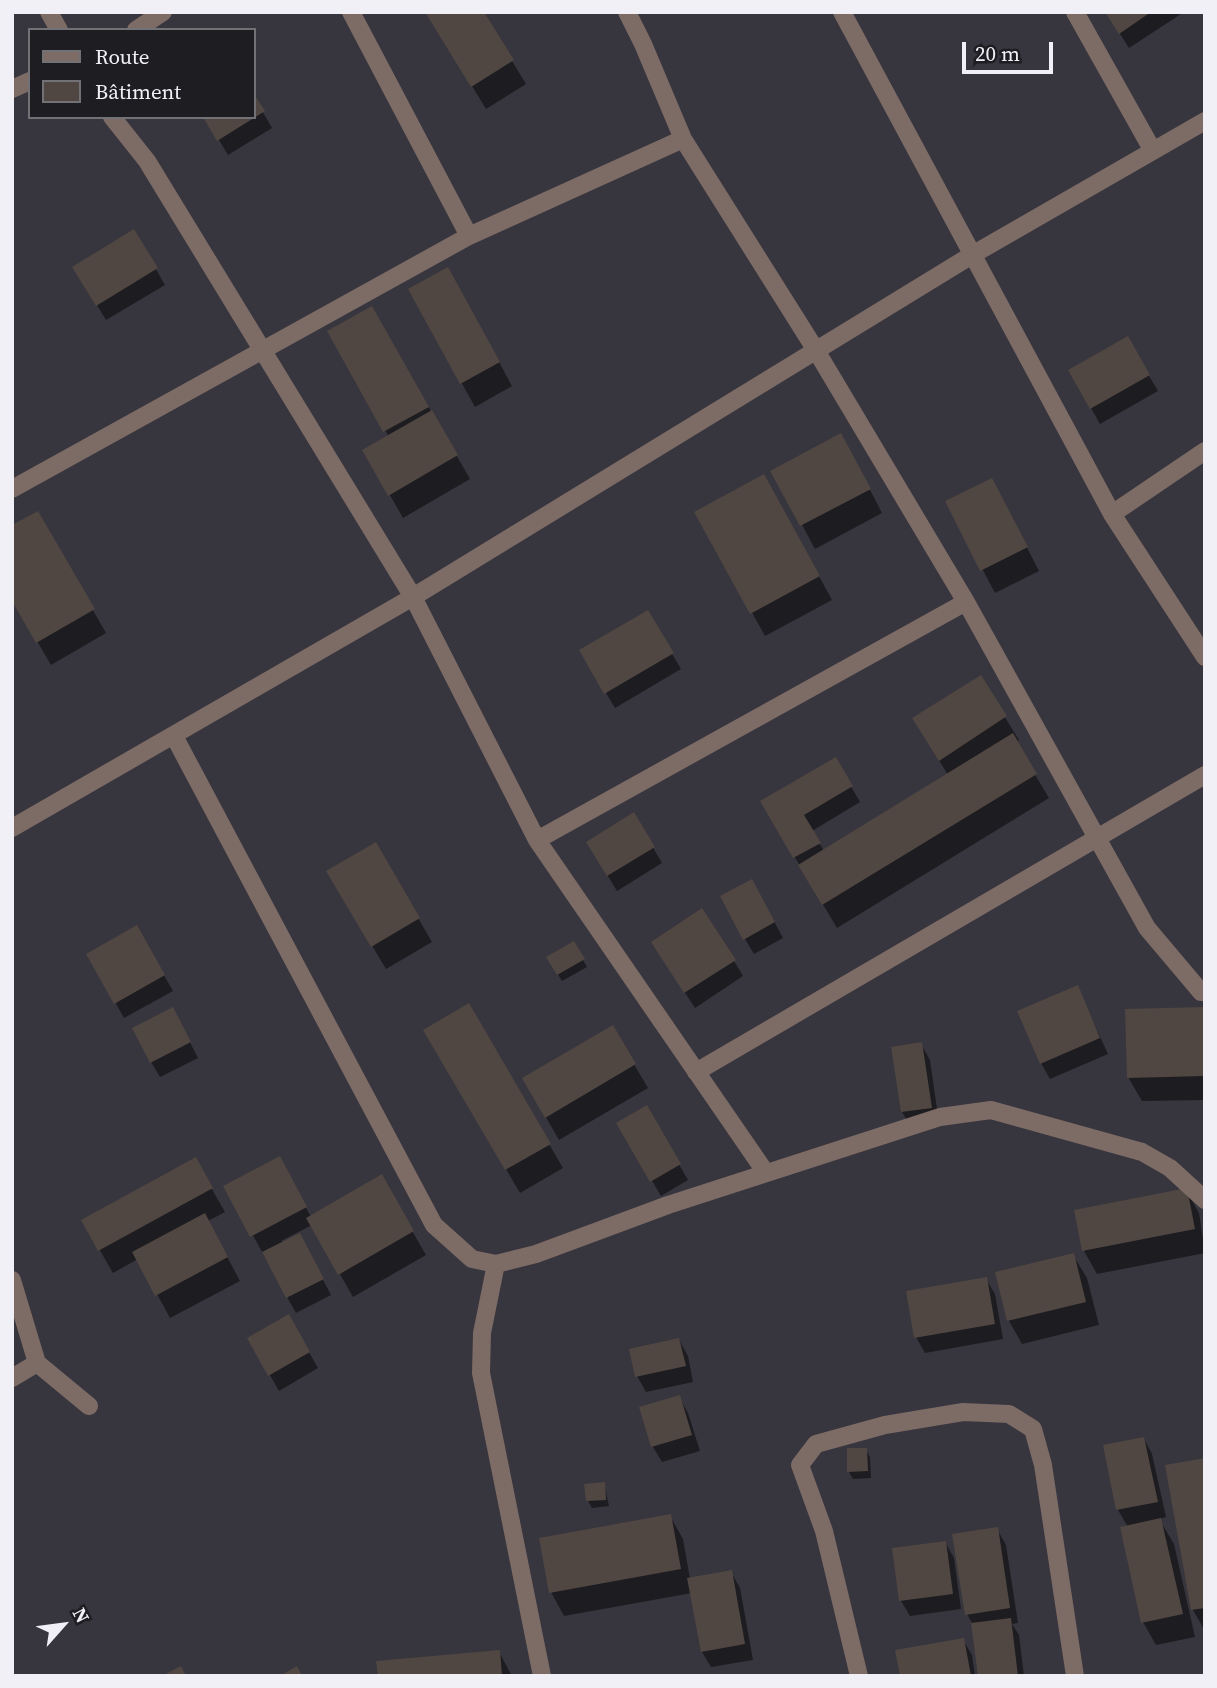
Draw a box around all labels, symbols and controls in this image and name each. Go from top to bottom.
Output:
legend [28,28,256,119]
scale bar [965,28,1056,72]
text: 20 m [975,39,1020,68]
text: Route [95,42,150,71]
text: Bâtiment [95,77,181,106]
north arrow [28,1590,98,1660]
text: N [67,1603,96,1627]

